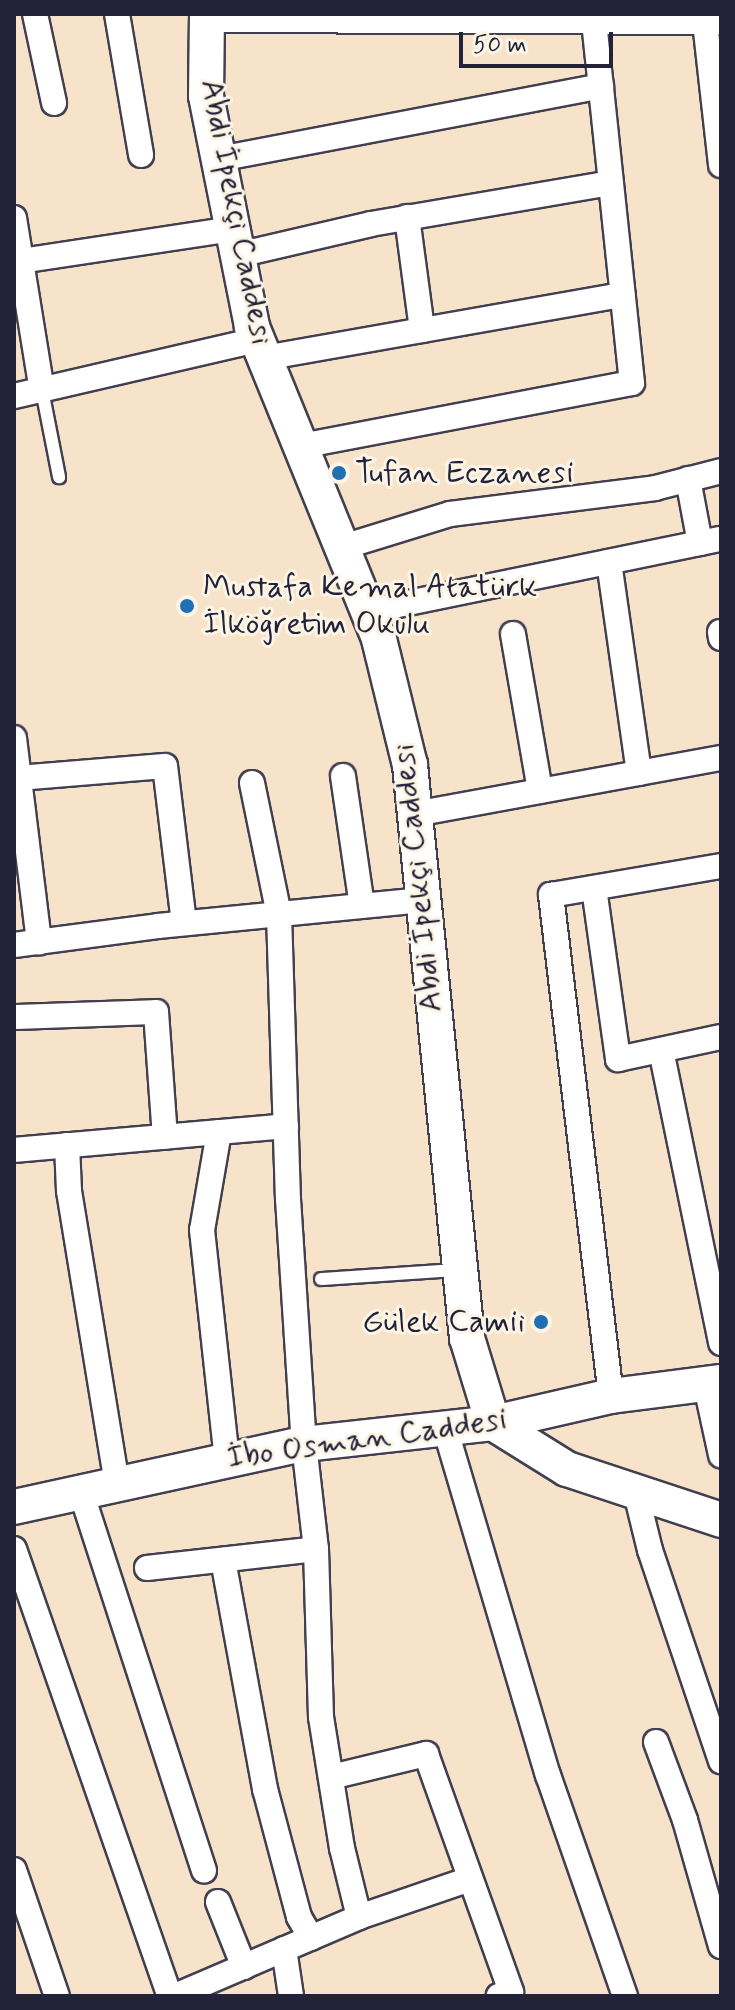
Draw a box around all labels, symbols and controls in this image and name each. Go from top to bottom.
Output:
scale bar [463,16,617,66]
text: 50 m [473,30,527,61]
street label: Abdi İpekçi Caddesi [191,76,281,348]
place label: Tufan Eczanesi [355,454,573,492]
marker: Tufan Eczanesi [330,464,348,482]
place label: Mustafa Kemal Atatürk İlköğretim Okulu [203,569,533,644]
marker: Mustafa Kemal Atatürk İlköğretim Okulu [178,597,196,615]
street label: Abdi İpekçi Caddesi [385,742,451,1014]
place label: Gülek Camii [354,1303,525,1341]
marker: Gülek Camii [532,1313,550,1331]
street label: İbo Osman Caddesi [226,1401,508,1477]

